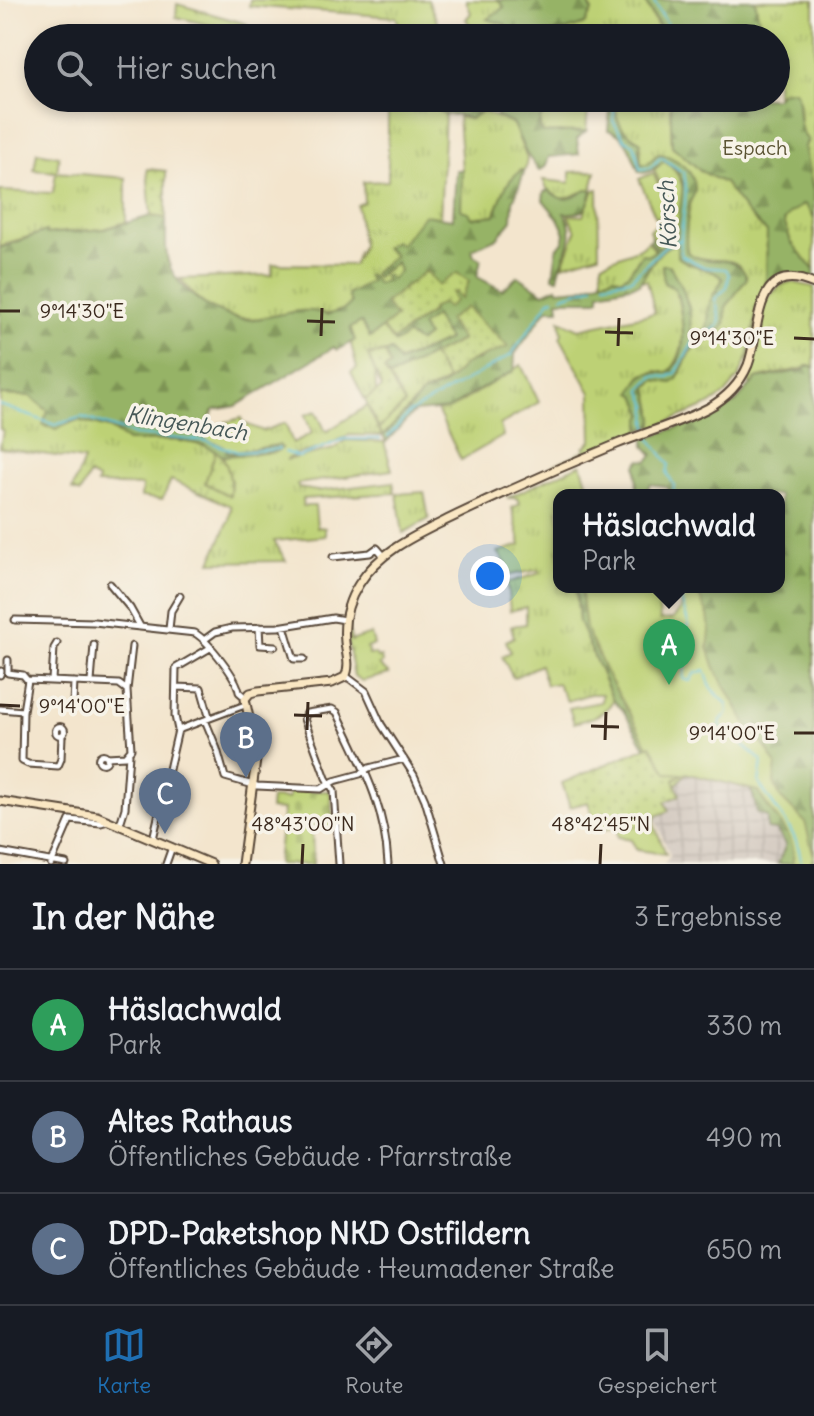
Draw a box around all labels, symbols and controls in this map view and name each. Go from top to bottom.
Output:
search box [24,24,790,112]
icon: search [52,46,96,90]
text: Hier suchen [116,49,277,87]
park label: Espach [722,135,788,160]
water label: Körsch [651,179,683,250]
text: 9°14'30"E [40,298,124,323]
text: 9°14'30"E [690,325,774,350]
water label: Klingenbach [125,400,251,447]
popup [553,489,785,593]
text: Häslachwald [582,506,756,544]
text: Park [582,544,636,577]
your location [470,556,510,596]
pin: A [643,619,695,685]
text: 9°14'00"E [39,693,125,718]
pin: B [220,712,272,778]
text: 9°14'00"E [689,720,775,745]
pin: C [139,768,191,834]
text: 48°43'00"N [251,811,355,836]
text: 48°42'45"N [552,811,650,836]
text: In der Nähe [32,895,215,938]
text: 3 Ergebnisse [634,900,782,933]
text: Häslachwald [108,990,281,1028]
text: A [50,1009,66,1042]
text: 330 m [706,1009,782,1042]
text: Park [108,1028,162,1061]
text: Altes Rathaus [108,1102,292,1140]
text: B [49,1121,67,1154]
text: 490 m [706,1121,782,1154]
text: Öffentliches Gebäude · Pfarrstraße [108,1140,512,1173]
text: DPD-Paketshop NKD Ostfildern [108,1214,530,1252]
text: C [49,1233,67,1266]
text: 650 m [706,1233,782,1266]
text: Öffentliches Gebäude · Heumadener Straße [108,1252,615,1285]
tab: Karte [97,1323,151,1399]
tab: Route [345,1323,403,1399]
tab: Gespeichert [598,1323,717,1399]

